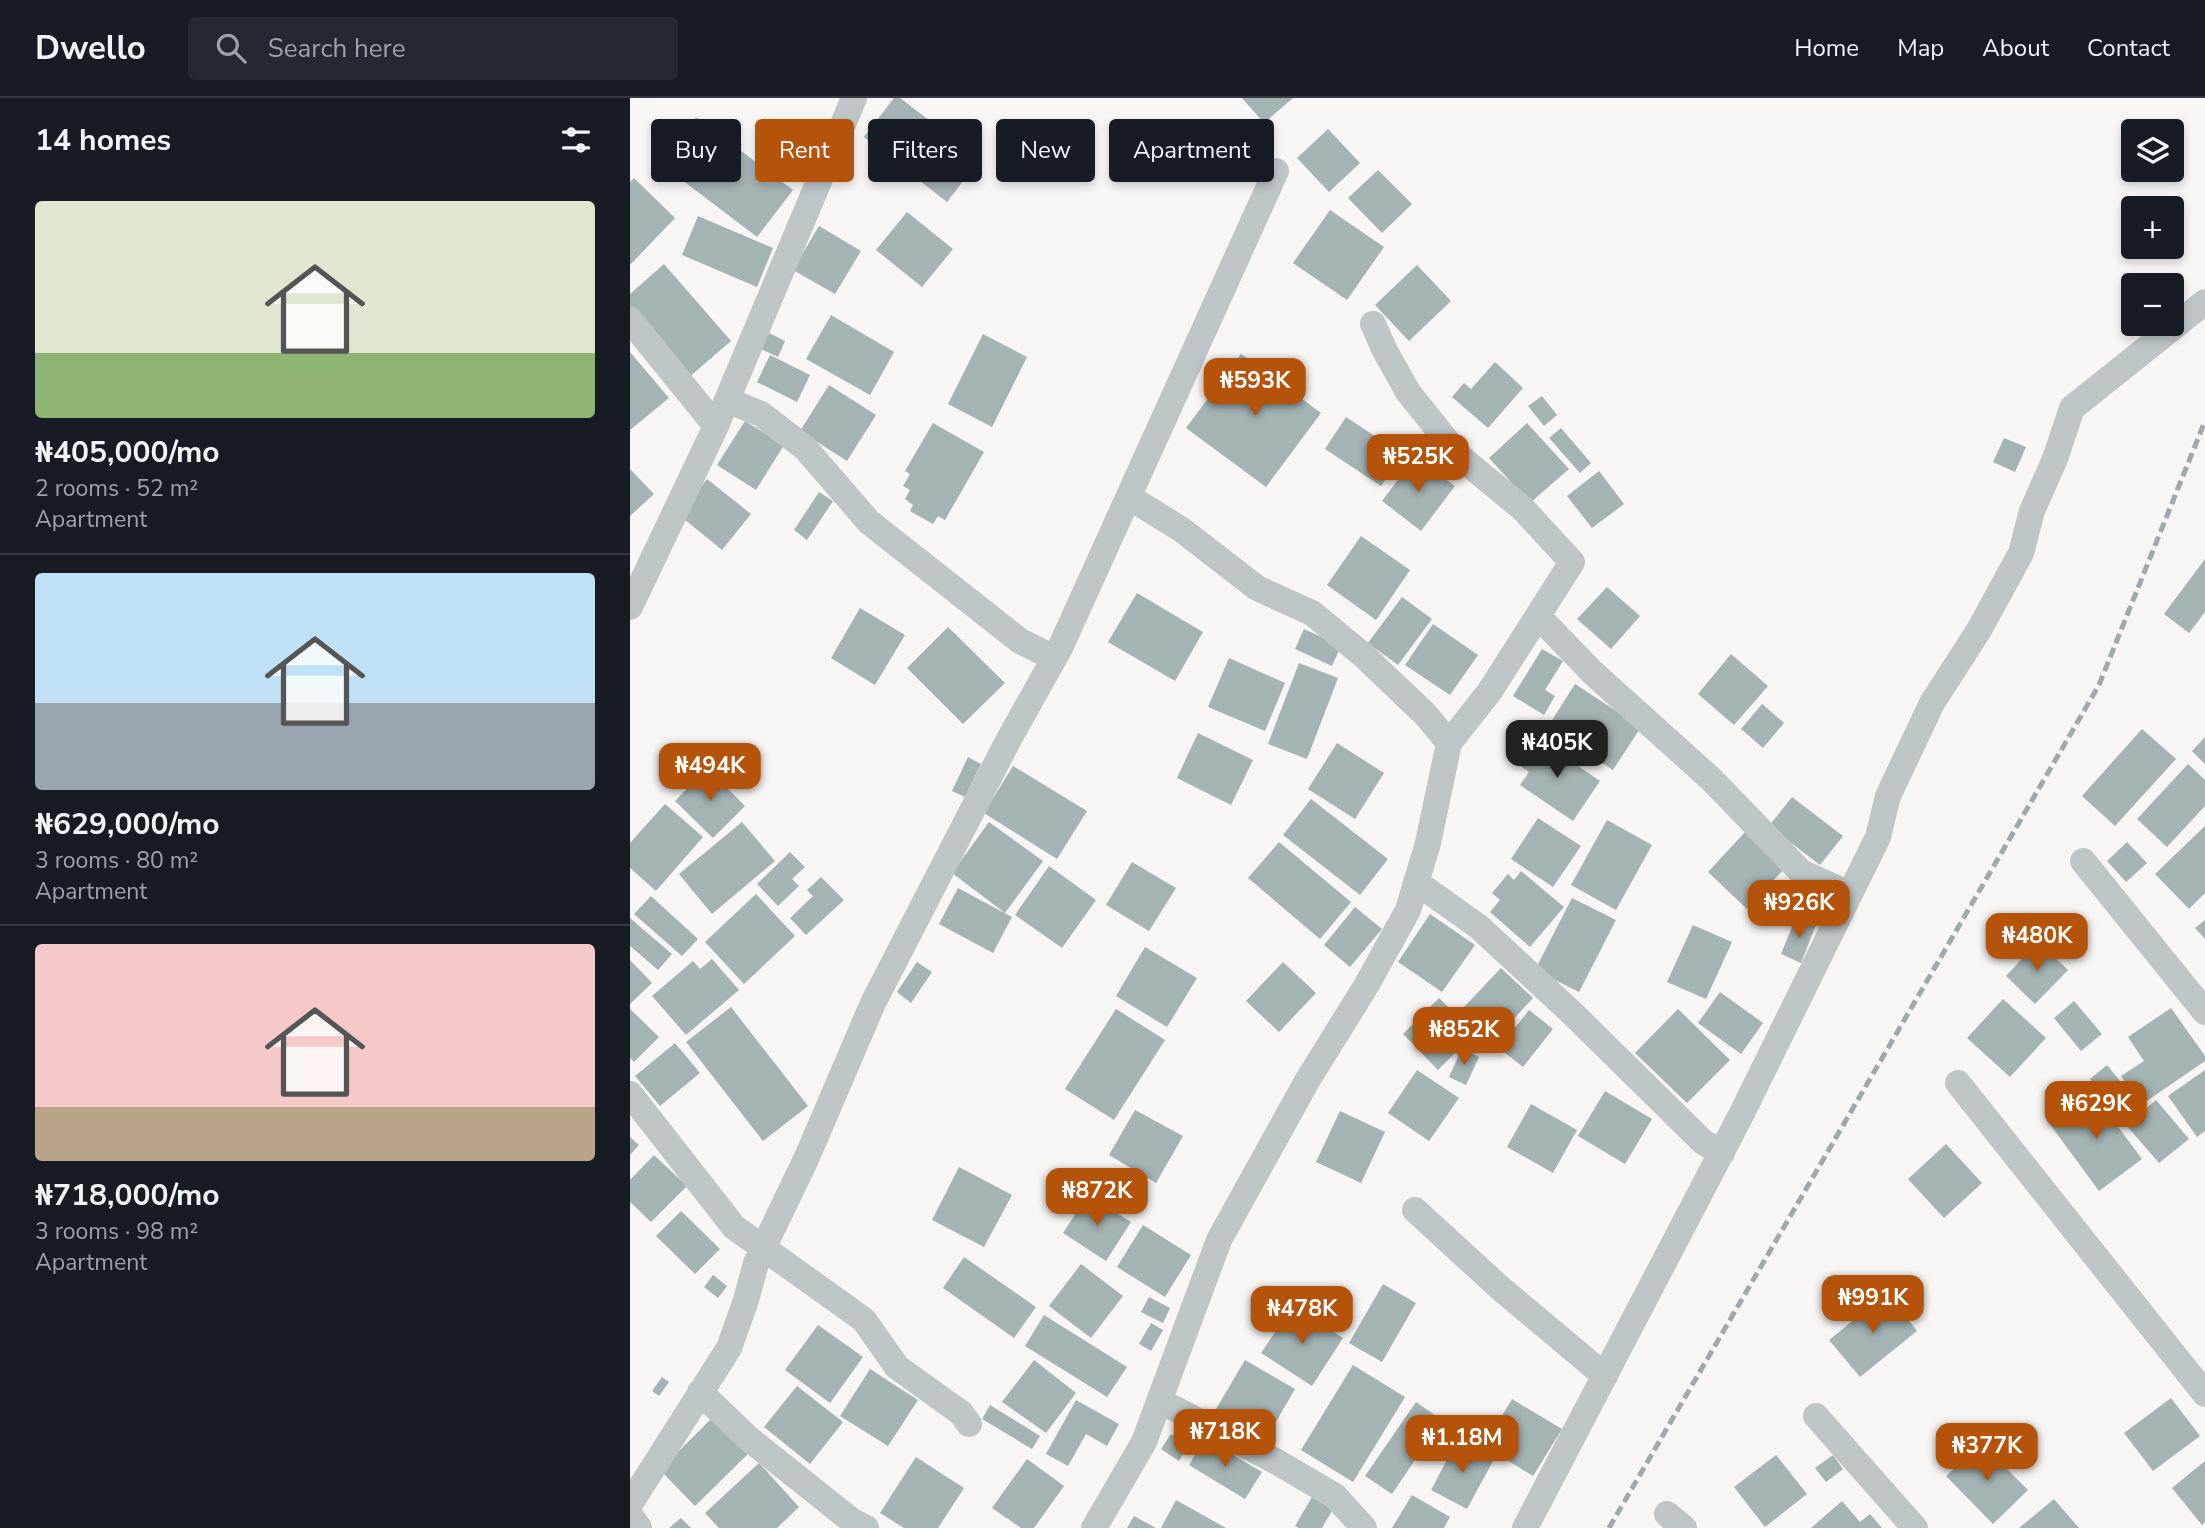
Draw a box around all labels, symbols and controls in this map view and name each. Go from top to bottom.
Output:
search box [188,17,678,80]
text: Dwello [35,26,146,71]
icon: search [212,29,250,67]
text: Search here [268,31,406,66]
text: Home [1794,32,1859,64]
text: Map [1897,32,1944,64]
text: About [1982,32,2049,64]
text: Contact [2087,32,2170,64]
chip: Buy [651,119,741,182]
chip: Rent [755,119,854,182]
chip: Filters [868,119,982,182]
chip: New [996,119,1095,182]
chip: Apartment [1109,119,1274,182]
map controls [2121,119,2184,336]
button: layers [2121,119,2184,182]
text: 14 homes [35,120,171,161]
icon: filters [557,121,595,159]
button: + [2121,196,2184,259]
icon: home [252,246,378,372]
button: − [2121,273,2184,336]
pin: ₦593K [1206,358,1304,418]
text: ₦593K [1220,365,1290,396]
text: ₦405,000/mo [35,432,220,473]
pin: ₦525K [1369,434,1467,494]
text: ₦525K [1383,441,1453,472]
text: 2 rooms · 52 m² [35,473,198,504]
text: Apartment [35,504,147,535]
icon: home [252,618,378,744]
pin: ₦405K [1508,720,1606,780]
text: ₦405K [1522,727,1592,758]
pin: ₦494K [661,744,759,803]
text: ₦494K [675,750,745,781]
text: ₦629,000/mo [35,804,220,845]
text: 3 rooms · 80 m² [35,845,198,876]
text: Apartment [35,876,147,907]
pin: ₦926K [1750,880,1848,940]
text: ₦926K [1764,887,1834,918]
pin: ₦480K [1988,914,2086,973]
text: ₦480K [2002,920,2072,951]
icon: home [252,989,378,1115]
pin: ₦852K [1415,1007,1513,1067]
text: ₦852K [1429,1014,1499,1045]
pin: ₦629K [2047,1082,2145,1141]
text: ₦629K [2061,1088,2131,1119]
pin: ₦872K [1048,1168,1146,1228]
text: ₦718,000/mo [35,1175,220,1216]
text: ₦872K [1062,1175,1132,1206]
text: 3 rooms · 98 m² [35,1216,198,1247]
text: Apartment [35,1247,147,1278]
pin: ₦991K [1824,1276,1922,1335]
text: ₦991K [1838,1282,1908,1313]
pin: ₦478K [1253,1286,1351,1346]
text: ₦478K [1267,1293,1337,1324]
pin: ₦718K [1176,1410,1274,1469]
text: ₦718K [1190,1416,1260,1447]
pin: ₦1.18M [1405,1416,1519,1475]
text: ₦1.18M [1422,1422,1502,1453]
pin: ₦377K [1938,1424,2036,1483]
text: ₦377K [1952,1430,2022,1461]

